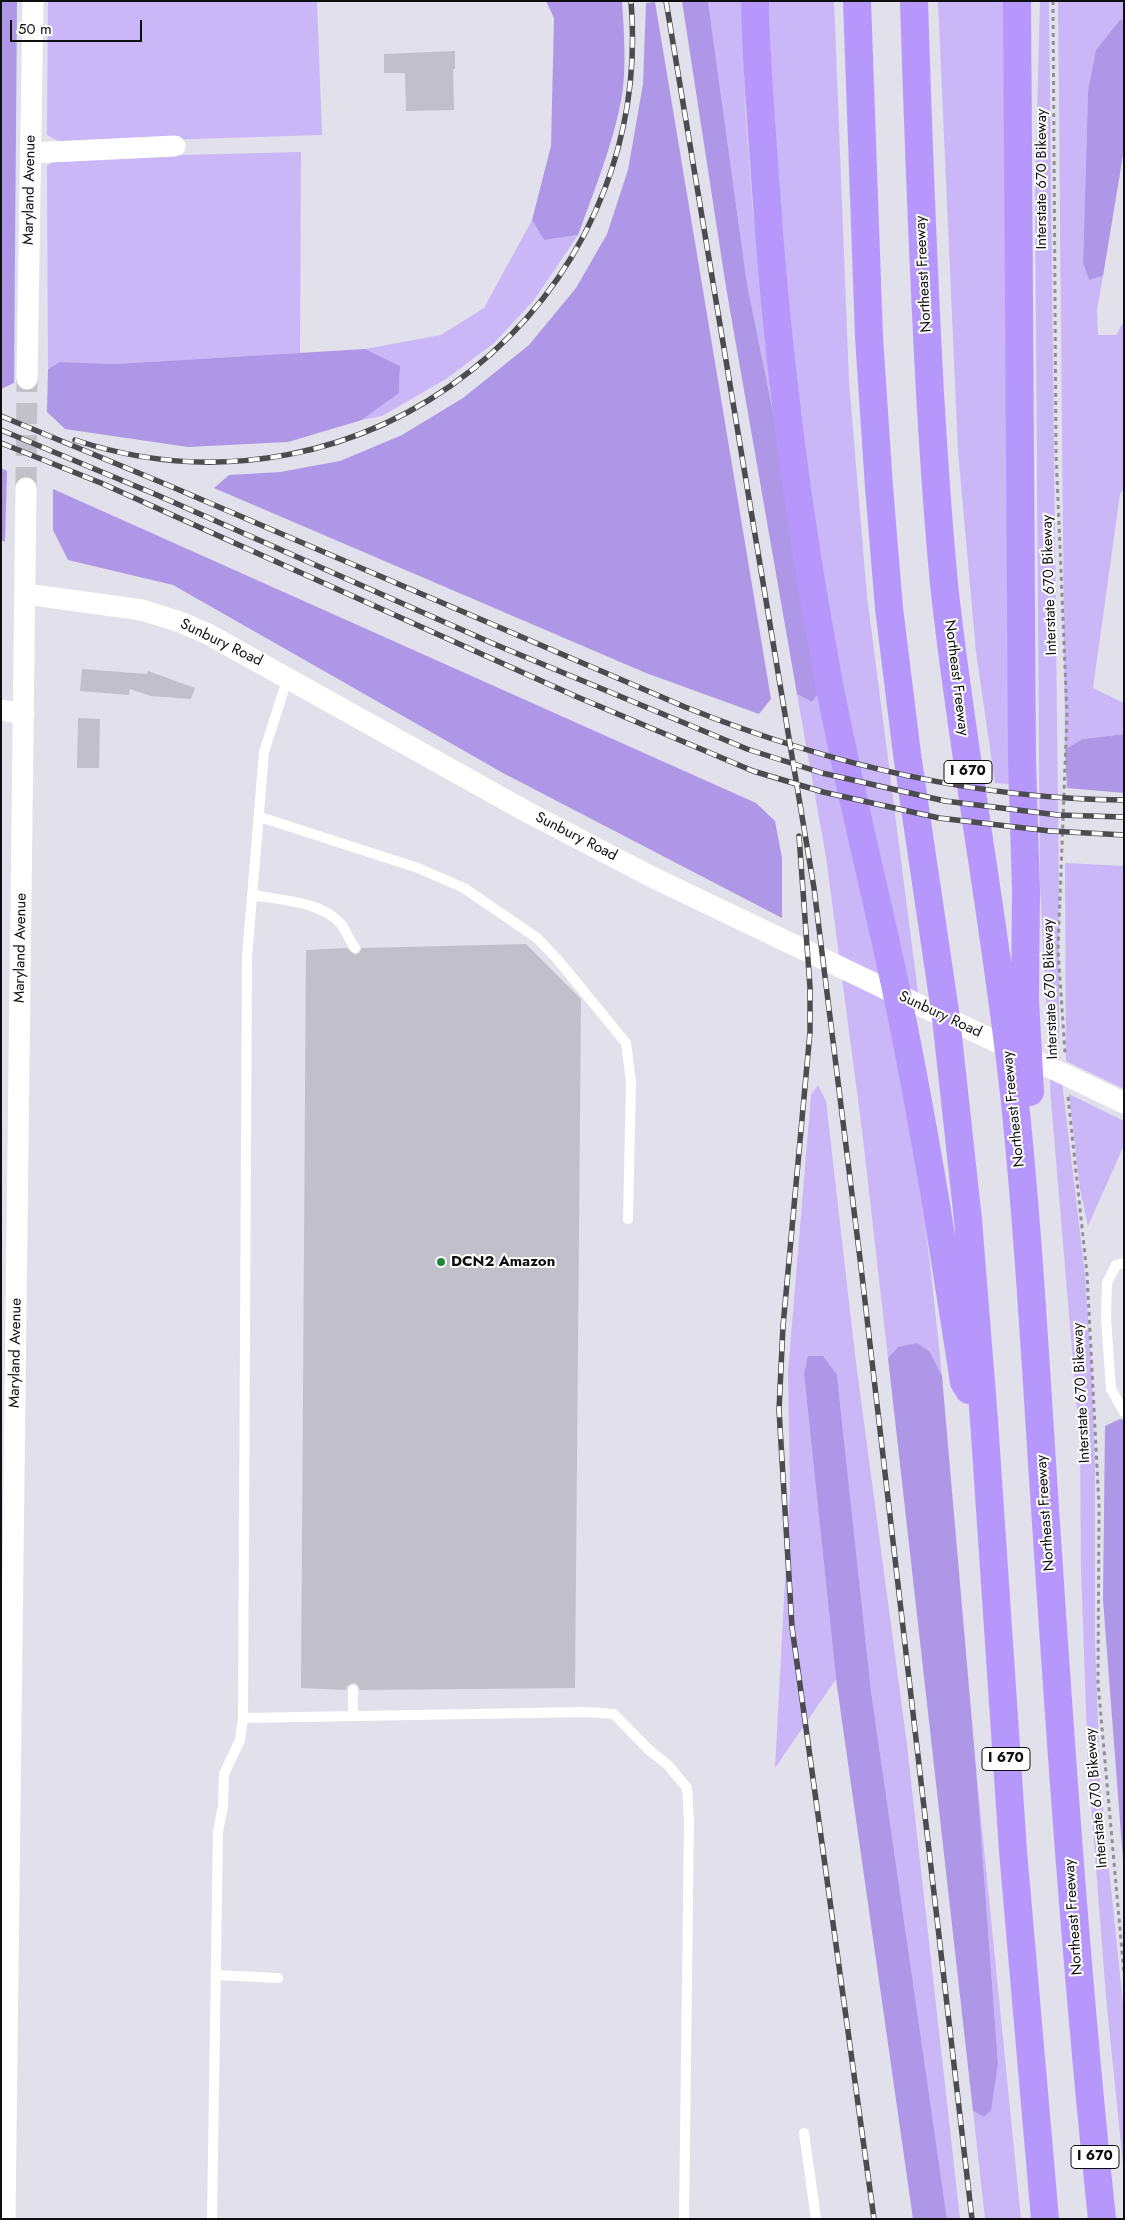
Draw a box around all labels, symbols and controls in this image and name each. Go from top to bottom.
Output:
scale bar [12,10,145,42]
text: 50 m [18,18,52,40]
street label: Interstate 670 Bikeway [1033,109,1051,249]
street label: Maryland Avenue [20,135,40,245]
street label: Northeast Freeway [912,215,936,333]
street label: Interstate 670 Bikeway [1039,514,1061,656]
street label: Sunbury Road [177,615,265,671]
street label: Northeast Freeway [940,619,972,737]
road number: I 670 [944,760,992,784]
street label: Sunbury Road [532,809,620,865]
street label: Maryland Avenue [11,893,31,1003]
street label: Interstate 670 Bikeway [1040,918,1062,1060]
street label: Sunbury Road [896,988,984,1042]
street label: Northeast Freeway [999,1050,1029,1168]
place label: DCN2 Amazon [451,1253,555,1271]
marker: DCN2 Amazon [435,1256,447,1268]
street label: Maryland Avenue [6,1298,26,1408]
street label: Interstate 670 Bikeway [1069,1322,1095,1464]
street label: Northeast Freeway [1033,1454,1059,1572]
street label: Interstate 670 Bikeway [1082,1727,1112,1869]
road number: I 670 [982,1748,1030,1770]
street label: Northeast Freeway [1061,1858,1087,1976]
road number: I 670 [1071,2146,1119,2168]

